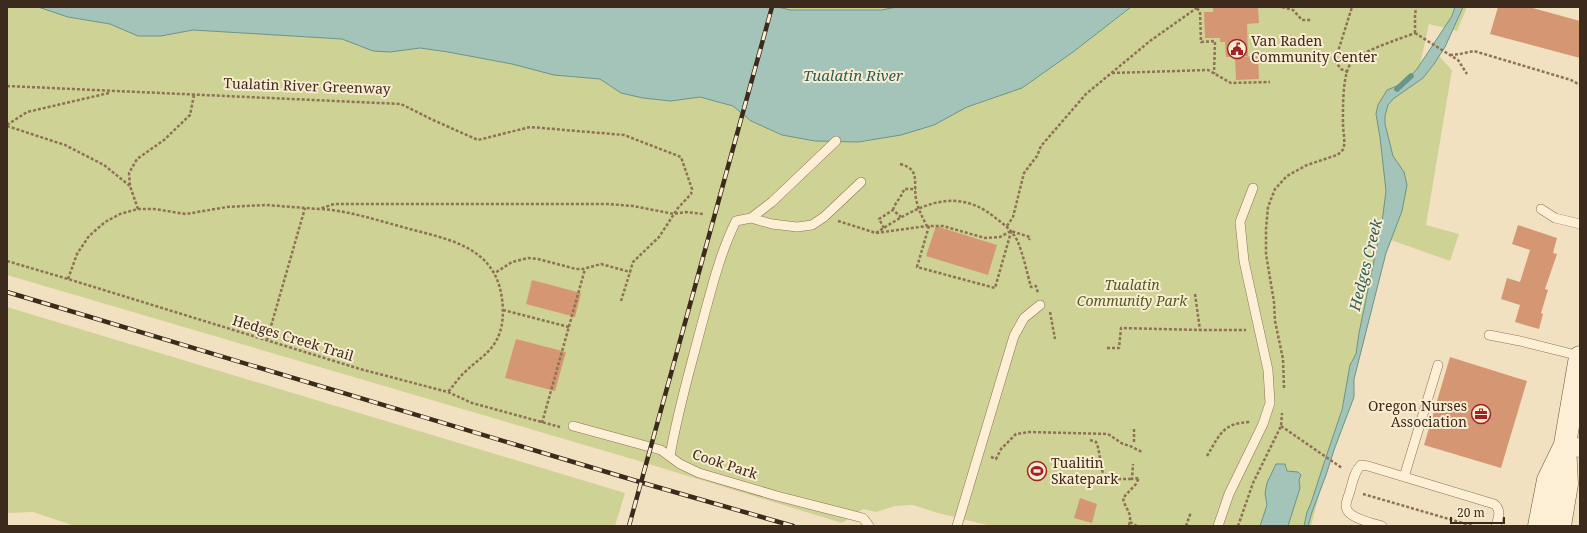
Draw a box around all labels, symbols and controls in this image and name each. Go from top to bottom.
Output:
place label: Van Raden Community Center [1251,31,1378,66]
public building icon: Van Raden Community Center [1226,38,1248,60]
water label: Tualatin River [803,65,904,85]
street label: Tualatin River Greenway [223,73,391,98]
water label: Hedges Creek [1344,216,1386,314]
park label: Tualatin Community Park [1077,275,1188,310]
street label: Hedges Creek Trail [230,310,357,365]
place label: Oregon Nurses Association [1368,396,1467,431]
office icon: Oregon Nurses Association [1470,403,1492,425]
street label: Cook Park [690,444,761,483]
place label: Tualitin Skatepark [1051,453,1119,488]
sports icon: Tualitin Skatepark [1026,460,1048,482]
scale bar [1451,499,1504,525]
text: 20 m [1457,504,1485,521]

